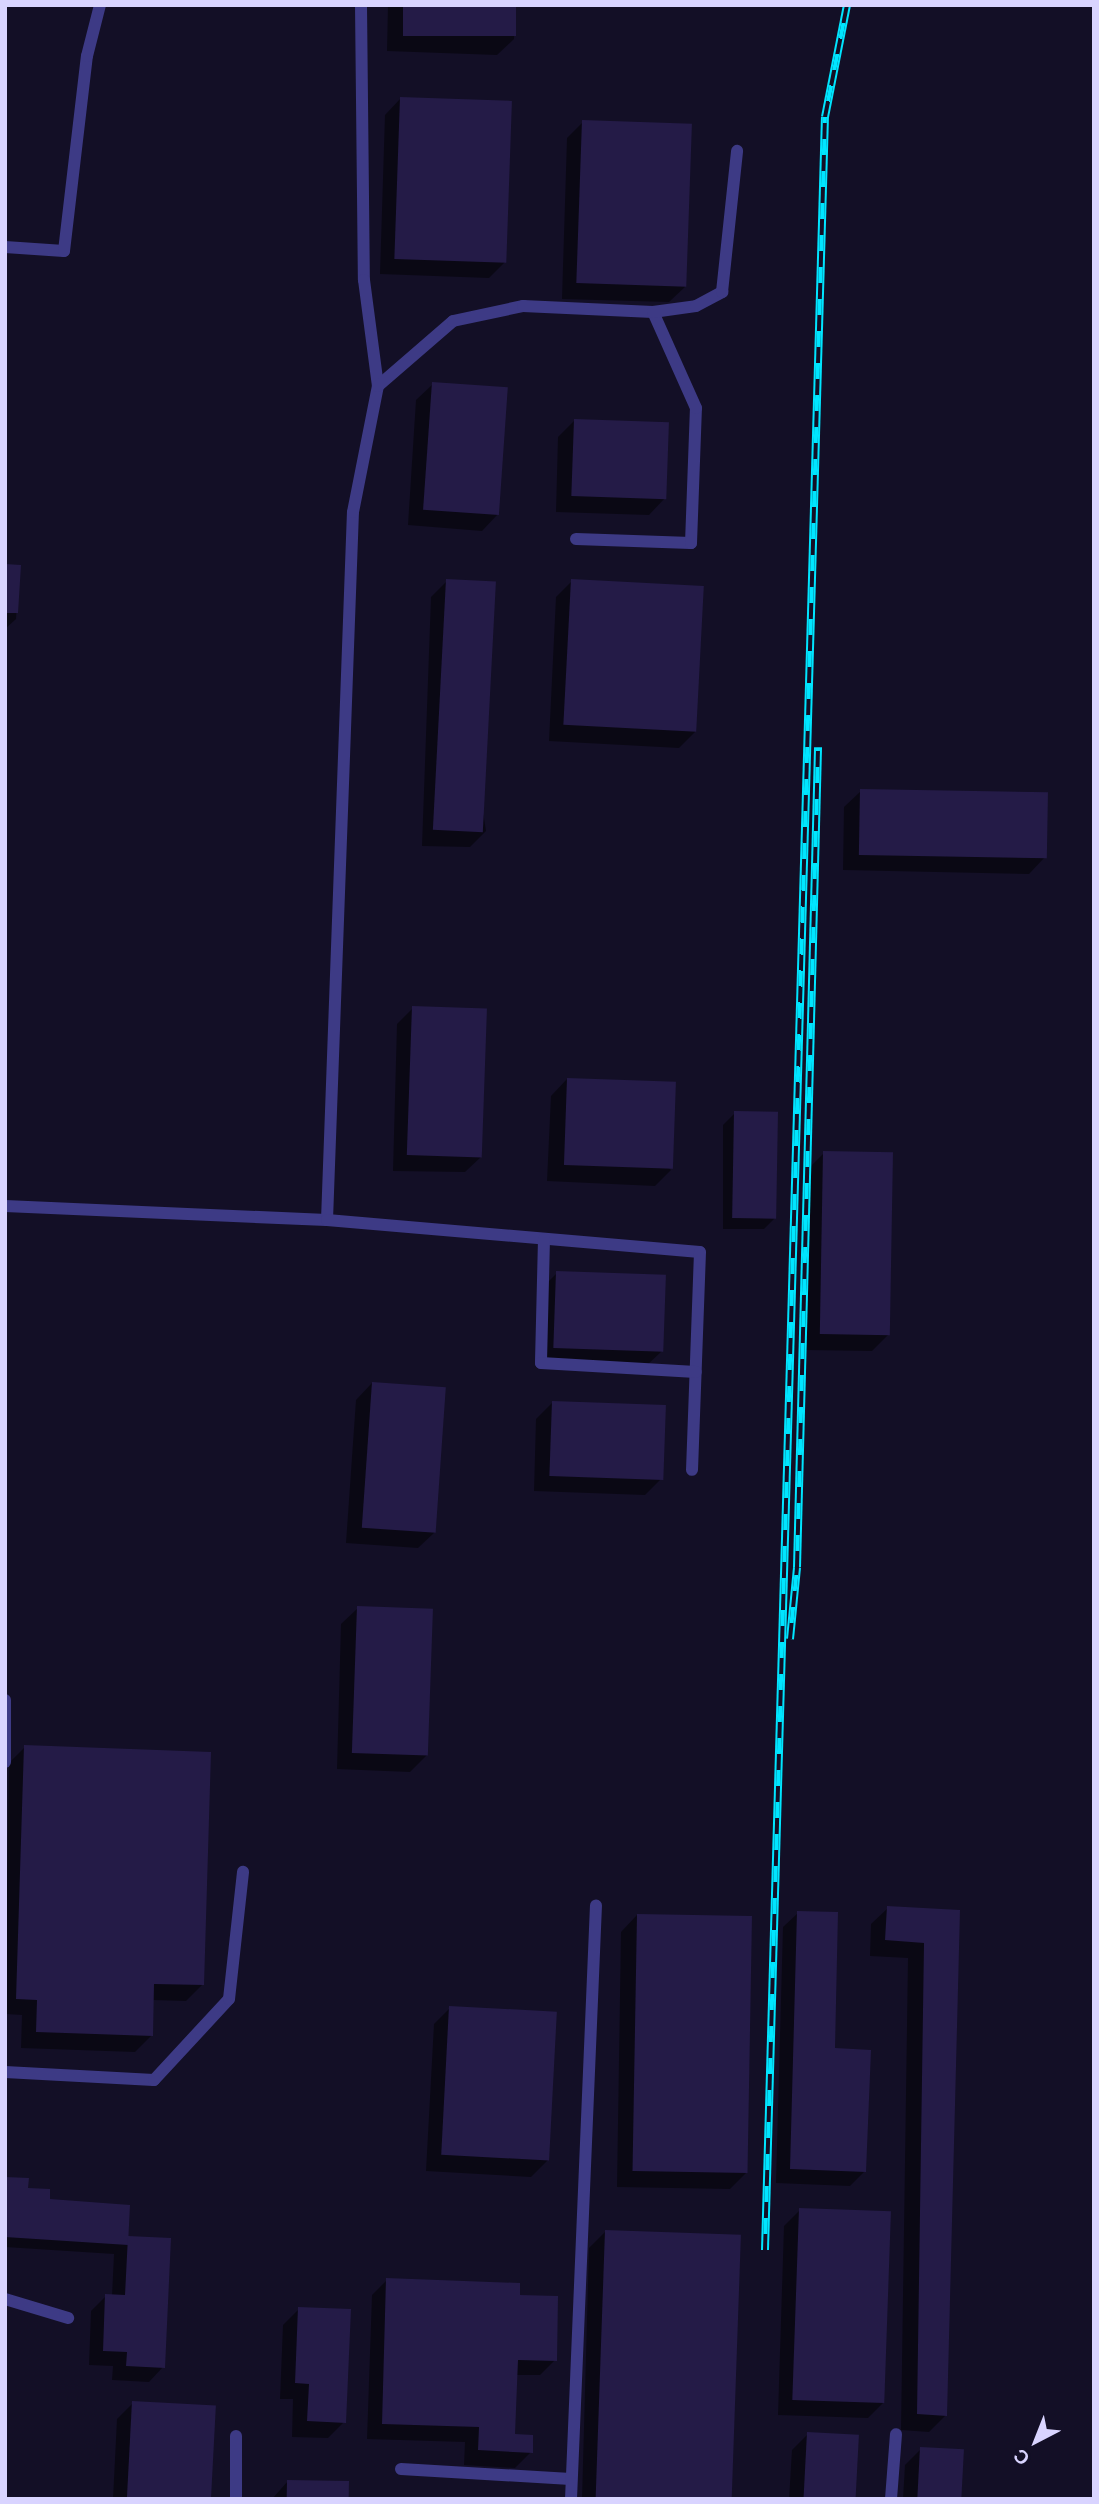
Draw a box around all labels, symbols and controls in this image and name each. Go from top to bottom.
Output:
north arrow [1001,2406,1071,2476]
text: С [1008,2443,1035,2471]

